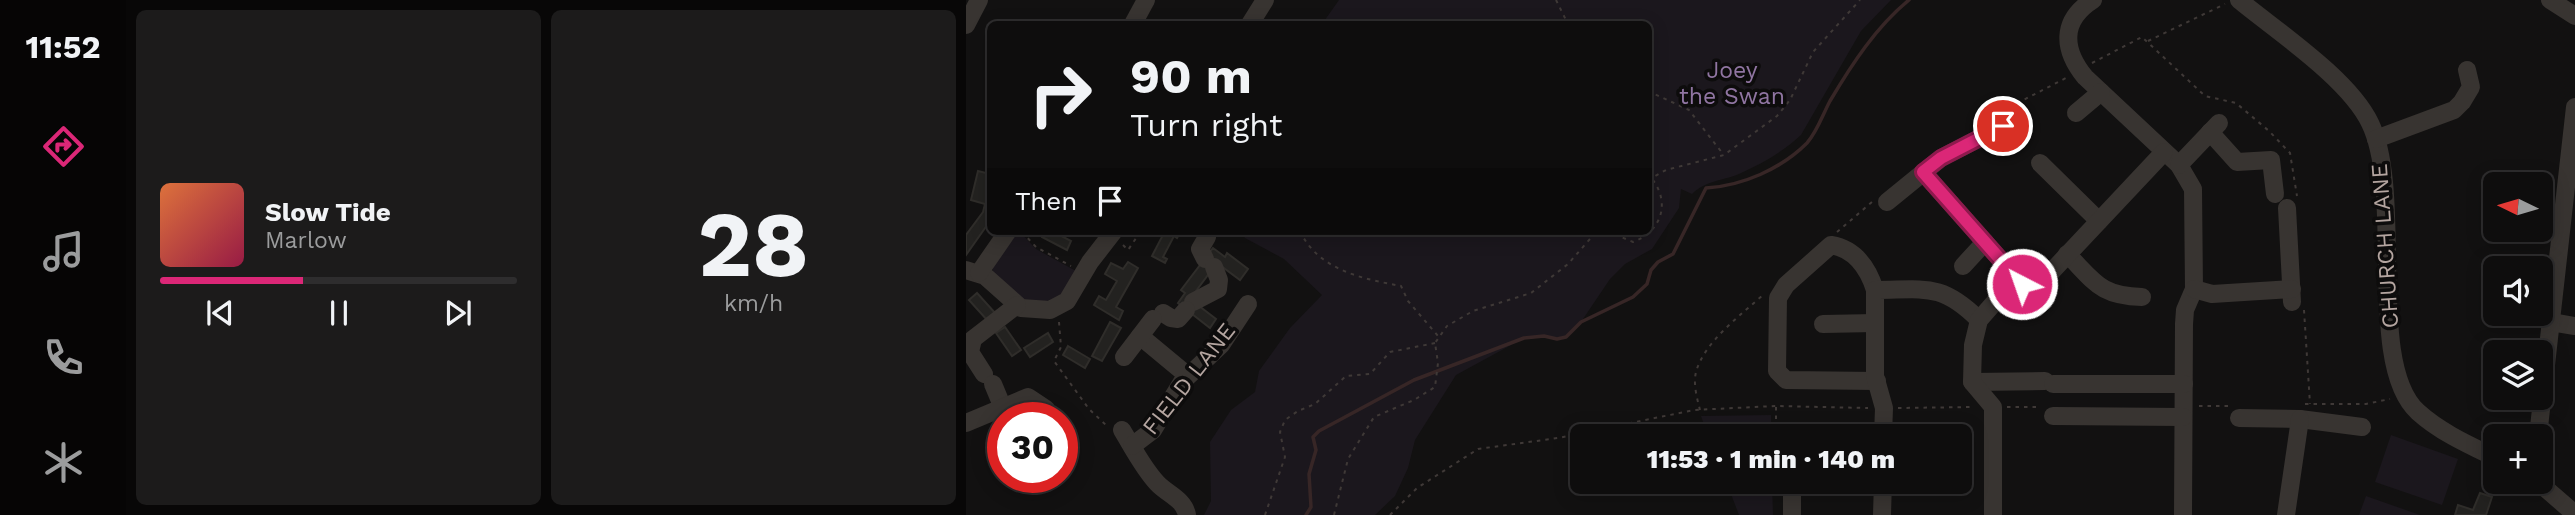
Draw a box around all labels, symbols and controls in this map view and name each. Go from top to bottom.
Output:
text: 11:52 [26,28,100,66]
text: 90 m [1130,47,1252,105]
icon: right [1015,49,1106,140]
park label: Joey the Swan [1679,57,1785,110]
pin [1973,96,2033,156]
text: Turn right [1130,106,1282,144]
icon: arrive [1984,107,2022,145]
icon: directions [39,122,88,171]
street label: CHURCH LANE [2366,163,2404,329]
north arrow [2483,172,2553,242]
map controls [2483,172,2553,494]
icon: arrive [1091,182,1129,220]
text: Then [1015,186,1077,216]
text: 28 [698,191,809,298]
text: Slow Tide [265,197,391,227]
icon: music [39,227,88,276]
text: Marlow [265,227,347,254]
position arrow [1985,247,2059,321]
button: sound [2483,256,2553,326]
text: km/h [724,290,783,317]
icon: previous [201,294,239,332]
icon: pause [320,294,358,332]
icon: next [439,294,477,332]
street label: FIELD LANE [1137,318,1241,440]
icon: phone [39,333,88,382]
button: layers [2483,340,2553,410]
speed limit sign: 30 [987,402,1078,493]
button: + [2483,424,2553,494]
icon: climate [39,438,88,487]
text: 11:53 · 1 min · 140 m [1647,444,1895,474]

